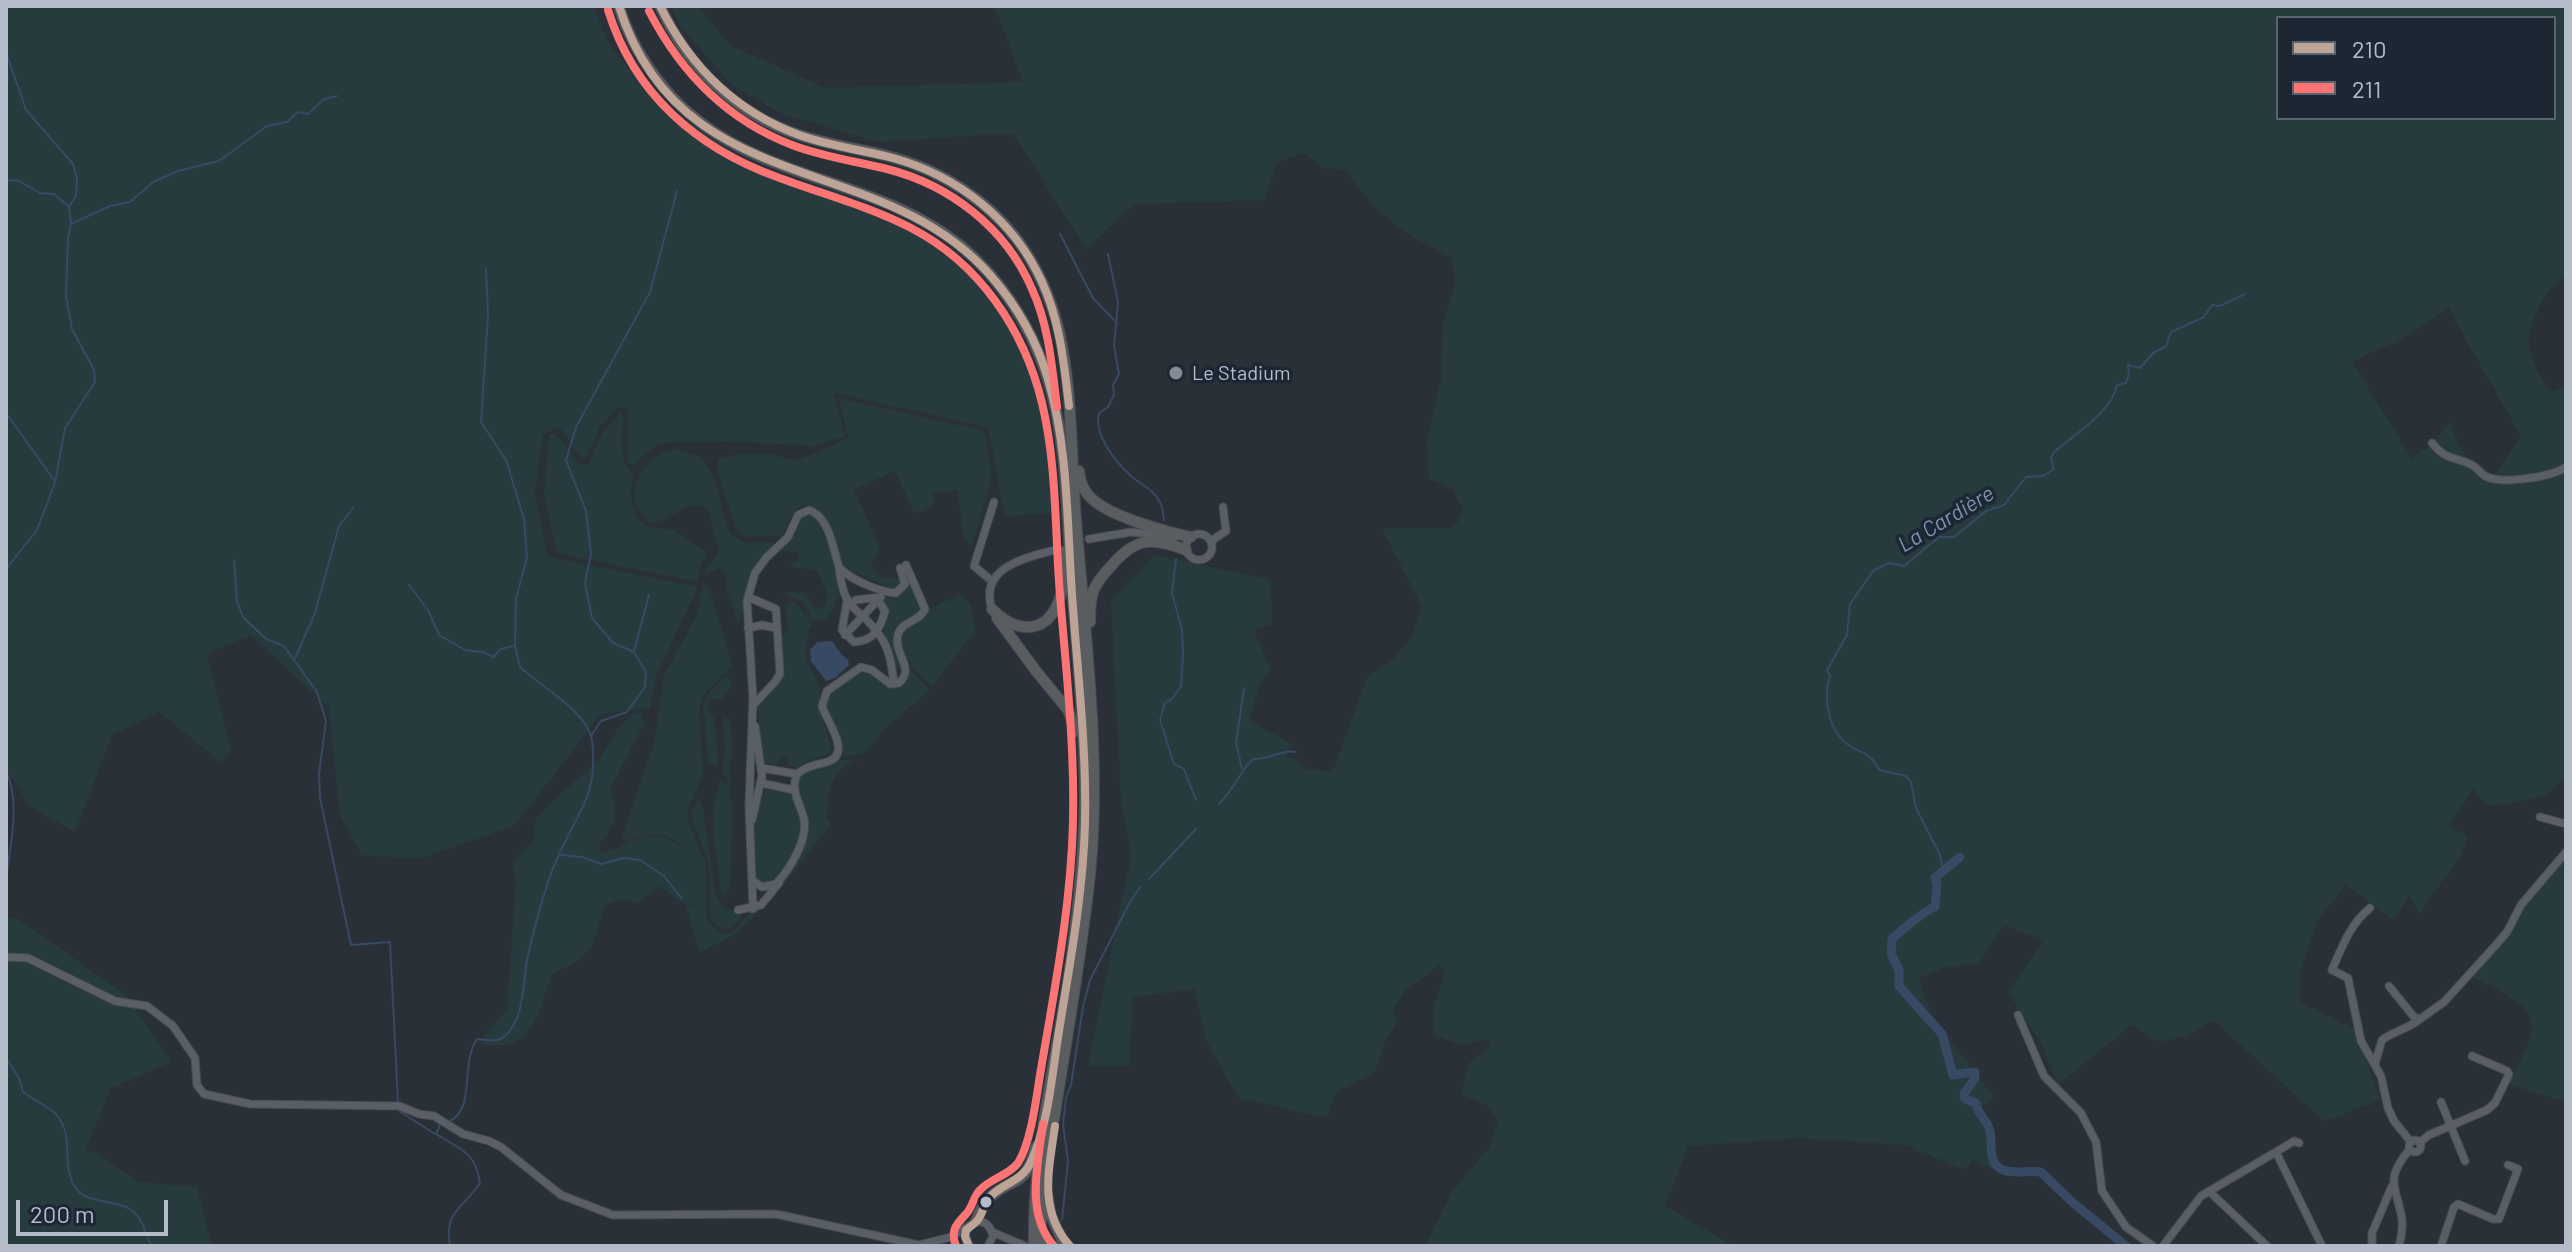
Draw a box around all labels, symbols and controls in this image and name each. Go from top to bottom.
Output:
legend [2276,16,2556,120]
text: 210 [2352,34,2387,63]
text: 211 [2352,74,2381,103]
place label: Le Stadium [1192,361,1290,385]
marker: Le Stadium [1167,364,1185,382]
water label: La Cardière [1893,480,1999,558]
scale bar [20,1184,172,1234]
unlabelled marker [978,1194,994,1210]
text: 200 m [30,1199,95,1228]

